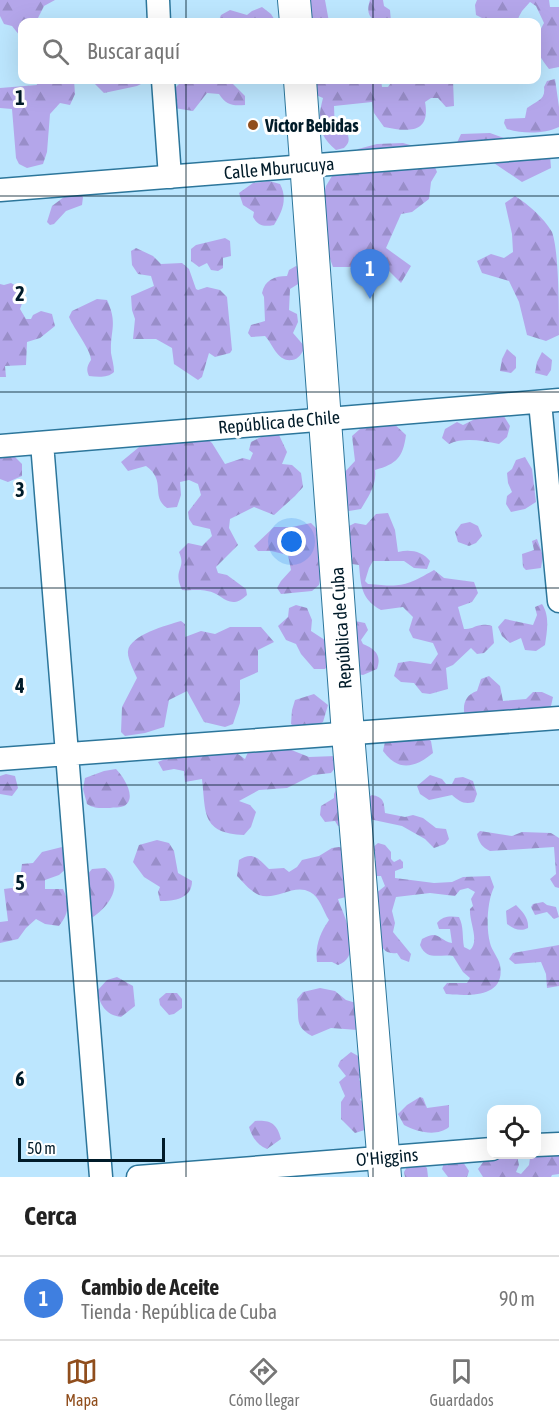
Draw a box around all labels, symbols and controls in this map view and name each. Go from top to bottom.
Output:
search box [18,18,541,84]
icon: search [39,35,72,68]
text: Buscar aquí [87,38,180,64]
text: 1 [15,86,25,109]
place label: Victor Bebidas [264,115,359,136]
marker: Victor Bebidas [246,118,260,132]
street label: Calle Mburucuya [223,153,335,183]
pin: 1 [350,250,389,299]
text: 2 [15,282,25,305]
street label: República de Chile [217,406,341,438]
text: 3 [15,478,25,501]
your location [277,527,306,556]
street label: República de Cuba [326,566,356,690]
text: 4 [14,674,25,697]
text: 5 [15,871,25,894]
text: 6 [15,1067,25,1090]
map controls [487,1105,541,1159]
button: locate [487,1105,541,1159]
scale bar [18,1135,165,1162]
text: 50 m [27,1139,56,1157]
street label: O'Higgins [355,1144,419,1170]
text: Cerca [24,1201,77,1231]
text: Cambio de Aceite [81,1274,219,1300]
text: 1 [39,1287,48,1310]
text: 90 m [499,1287,535,1310]
text: Tienda · República de Cuba [81,1300,277,1323]
tab: Mapa [65,1355,98,1409]
tab: Cómo llegar [229,1355,299,1409]
tab: Guardados [430,1355,494,1409]

